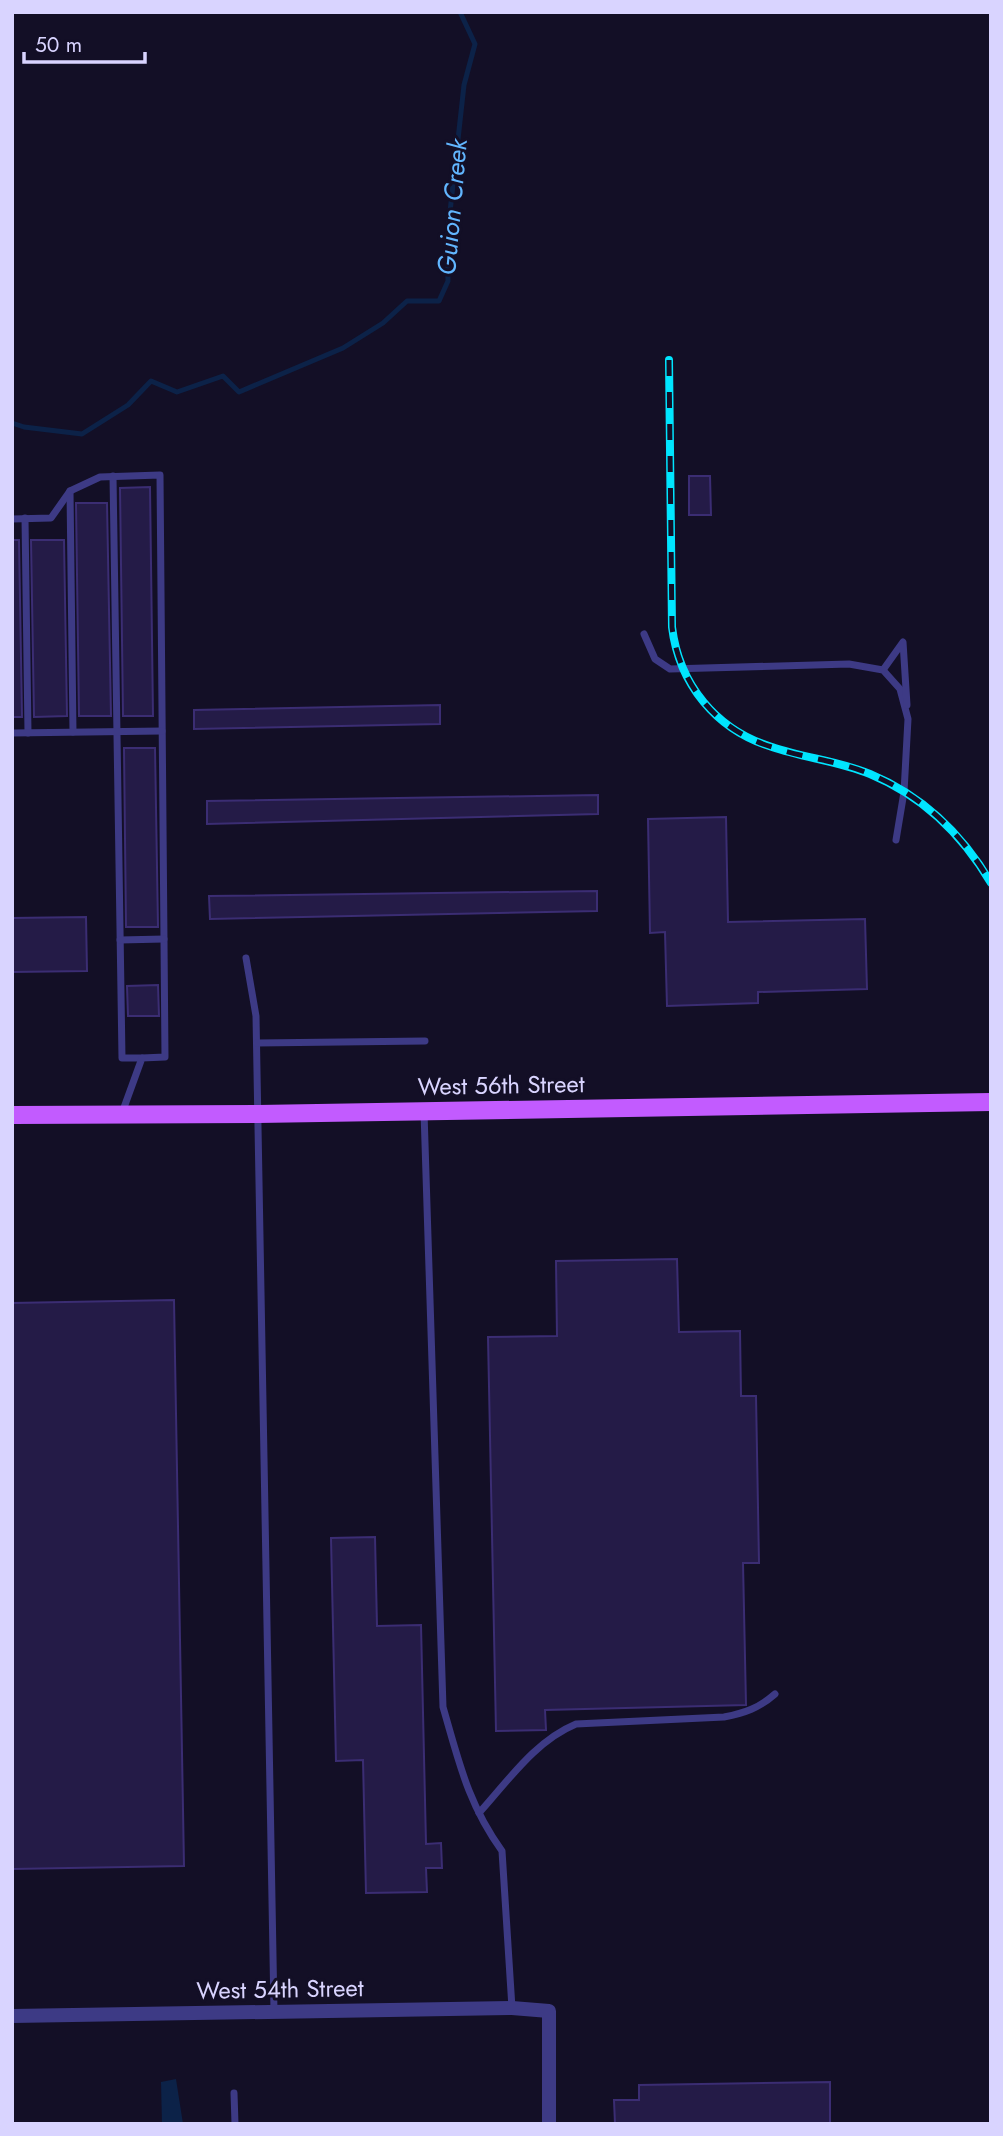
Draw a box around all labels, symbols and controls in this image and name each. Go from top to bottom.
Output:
scale bar [24,21,145,65]
text: 50 m [35,30,82,60]
water label: Guion Creek [427,135,477,277]
street label: West 56th Street [417,1066,585,1104]
street label: West 54th Street [196,1970,364,2008]

